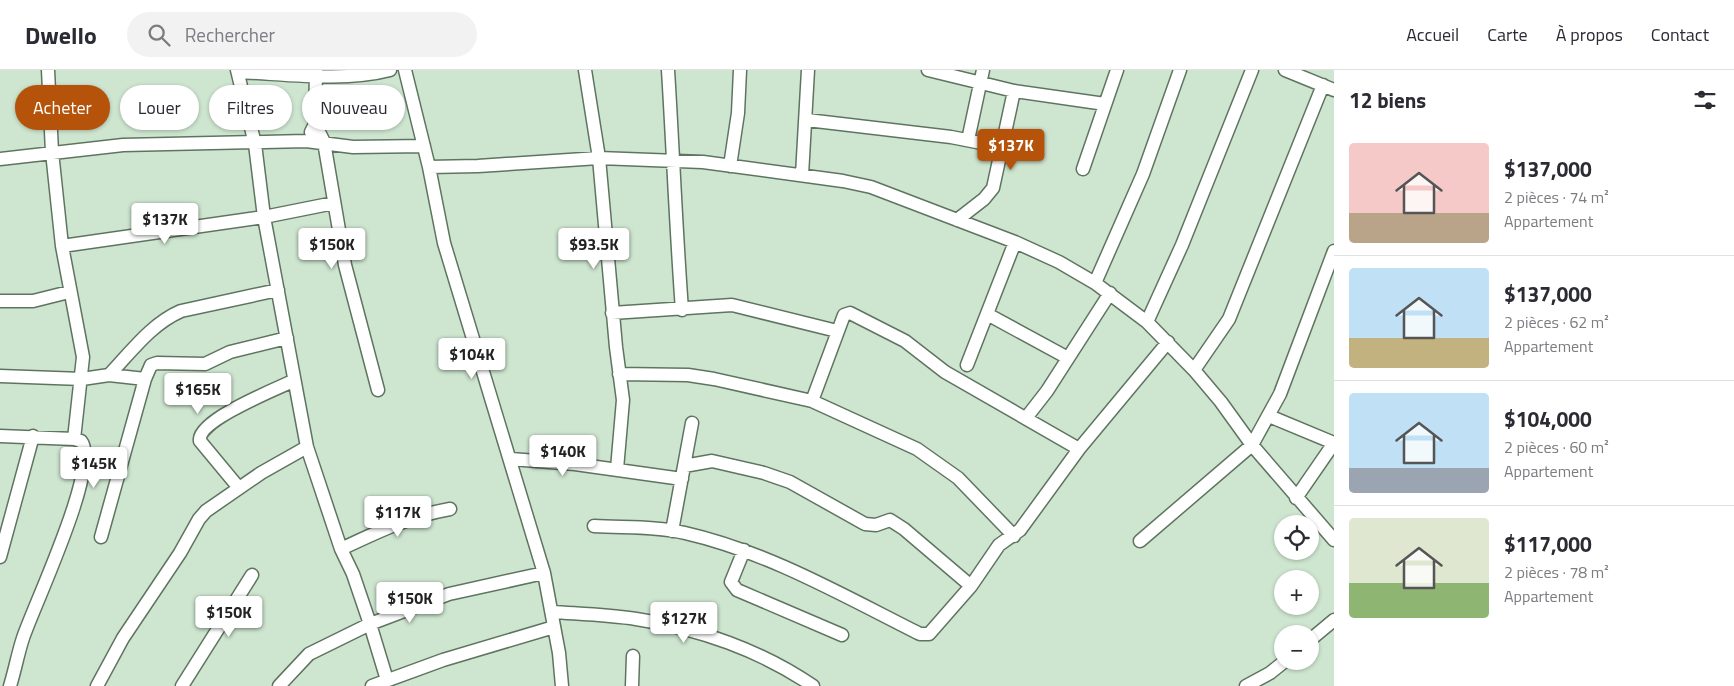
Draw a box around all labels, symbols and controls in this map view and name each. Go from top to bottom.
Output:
search box [127,12,477,57]
text: Dwello [25,17,97,53]
text: Rechercher [185,20,275,49]
icon: search [145,21,173,49]
text: Accueil [1406,21,1459,48]
text: Carte [1487,21,1528,48]
text: À propos [1556,21,1623,48]
text: Contact [1651,21,1709,48]
text: 12 biens [1349,84,1426,116]
chip: Acheter [15,85,110,130]
chip: Louer [120,85,199,130]
chip: Filtres [209,85,292,130]
chip: Nouveau [302,85,405,130]
icon: filters [1691,86,1719,114]
pin: $137K [976,128,1046,171]
text: $137K [988,133,1034,157]
text: $137,000 [1504,153,1592,185]
icon: home [1389,163,1449,223]
text: 2 pièces · 74 m² [1504,185,1609,209]
pin: $137K [130,202,200,245]
text: $137K [142,207,188,231]
text: Appartement [1504,209,1593,233]
pin: $150K [297,228,367,270]
pin: $93.5K [553,228,635,270]
text: $150K [309,232,355,256]
text: $93.5K [569,232,619,256]
text: $137,000 [1504,278,1592,310]
icon: home [1389,288,1449,348]
text: 2 pièces · 62 m² [1504,310,1609,334]
text: Appartement [1504,334,1593,358]
pin: $104K [437,338,507,380]
text: $104K [449,342,495,366]
pin: $165K [163,372,233,415]
text: $165K [175,377,221,401]
text: $104,000 [1504,403,1592,435]
icon: home [1389,413,1449,473]
pin: $140K [528,434,598,477]
text: 2 pièces · 60 m² [1504,435,1609,459]
text: $140K [540,439,586,463]
pin: $145K [59,446,129,489]
text: $145K [71,451,117,475]
text: Appartement [1504,459,1593,483]
pin: $117K [363,496,433,538]
text: $117K [375,500,421,524]
map controls [1274,515,1319,670]
button: locate [1274,515,1319,560]
text: $117,000 [1504,528,1592,560]
icon: home [1389,538,1449,598]
text: 2 pièces · 78 m² [1504,560,1609,584]
button: + [1274,570,1319,615]
pin: $150K [375,582,445,624]
text: Appartement [1504,584,1593,608]
text: $150K [387,586,433,610]
pin: $150K [194,596,264,638]
text: $150K [206,600,252,624]
pin: $127K [649,602,719,644]
text: $127K [661,606,707,630]
button: − [1274,625,1319,670]

